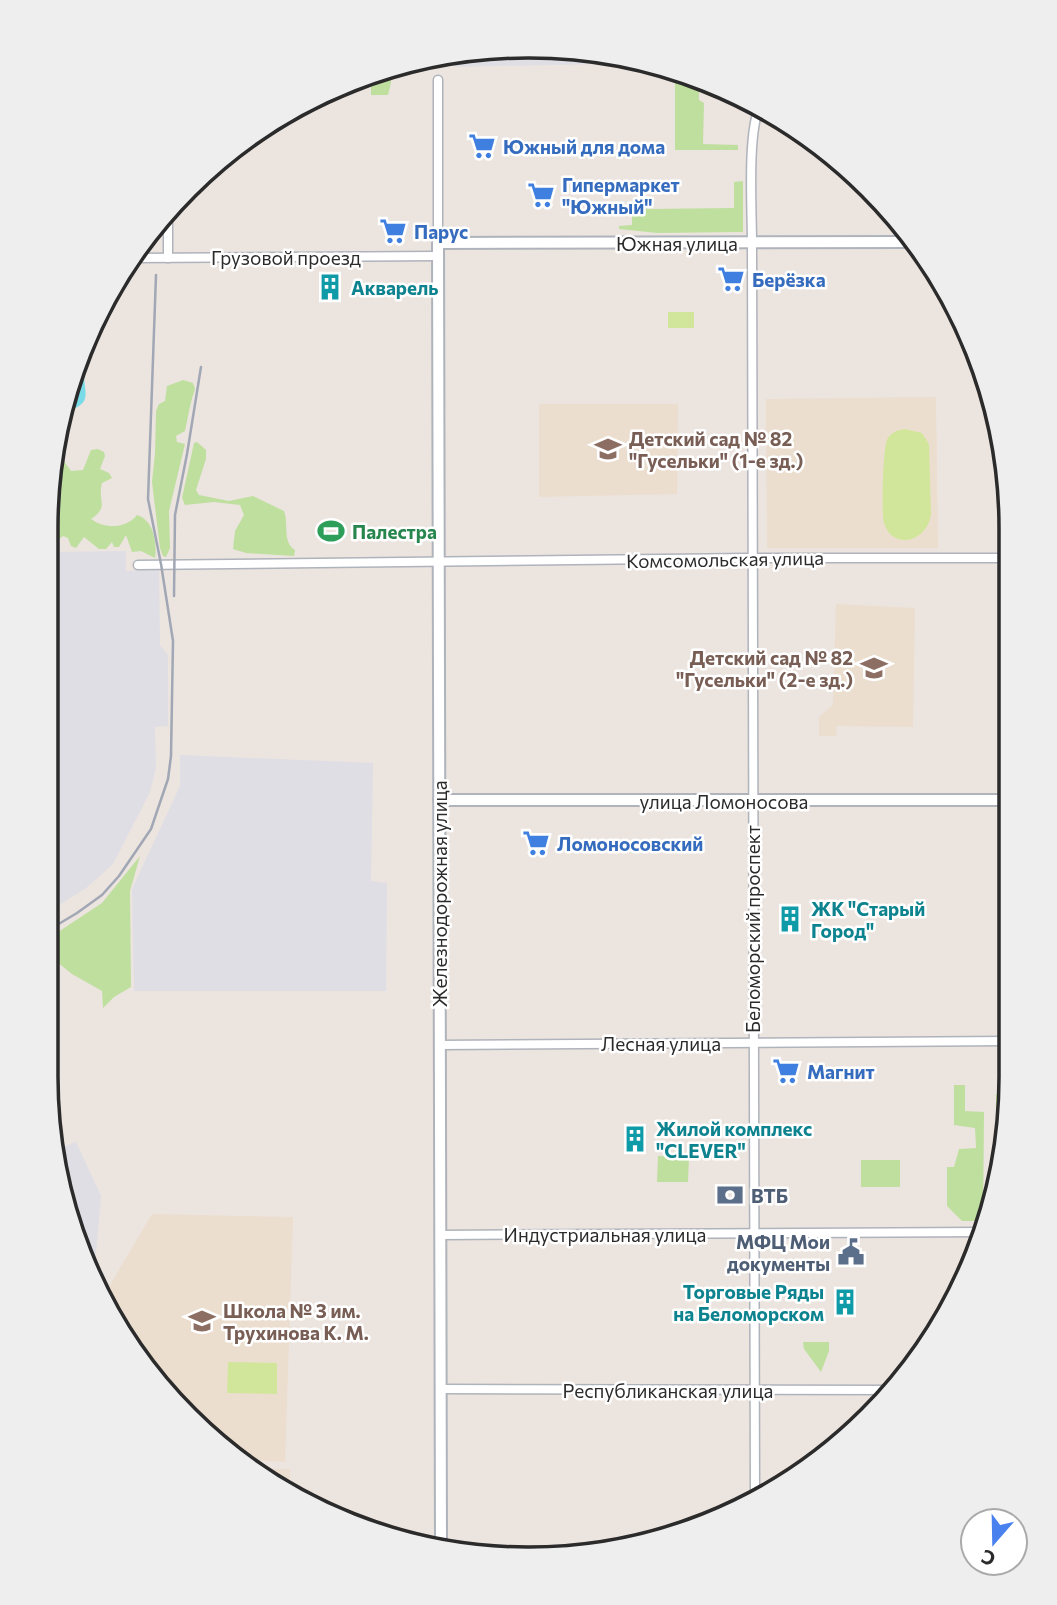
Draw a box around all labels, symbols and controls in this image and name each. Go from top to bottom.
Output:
supermarket icon: Южный для дома [467,131,497,161]
place label: Южный для дома [503,135,665,158]
place label: Гипермаркет "Южный" [562,173,680,218]
supermarket icon: Гипермаркет "Южный" [526,180,556,210]
supermarket icon: Парус [378,216,408,246]
place label: Парус [414,220,468,243]
street label: Южная улица [616,232,738,255]
street label: Грузовой проезд [211,246,361,269]
supermarket icon: Берёзка [716,264,746,294]
place label: Берёзка [752,268,826,291]
building icon: Акварель [315,272,345,302]
place label: Акварель [351,276,439,299]
place label: Детский сад № 82 "Гусельки" (1-е зд.) [629,427,803,472]
school or university icon: Детский сад № 82 "Гусельки" (1-е зд.) [593,434,623,464]
sports icon: Палестра [316,516,346,546]
place label: Палестра [352,520,437,543]
street label: Комсомольская улица [626,546,824,572]
place label: Детский сад № 82 "Гусельки" (2-е зд.) [676,646,853,691]
school or university icon: Детский сад № 82 "Гусельки" (2-е зд.) [859,653,889,683]
street label: Железнодорожная улица [428,780,451,1008]
street label: улица Ломоносова [640,790,808,813]
street label: Беломорский проспект [741,825,764,1033]
supermarket icon: Ломоносовский [521,828,551,858]
place label: Ломоносовский [557,832,703,855]
place label: ЖК "Старый Город" [811,897,925,942]
building icon: ЖК "Старый Город" [775,904,805,934]
street label: Лесная улица [601,1032,721,1055]
supermarket icon: Магнит [771,1056,801,1086]
place label: Магнит [807,1060,875,1083]
place label: Жилой комплекс "СLEVER" [656,1117,812,1162]
building icon: Жилой комплекс "СLEVER" [620,1124,650,1154]
bank icon: ВТБ [715,1180,745,1210]
place label: ВТБ [751,1184,788,1207]
street label: Индустриальная улица [504,1223,706,1246]
place label: МФЦ Мои документы [727,1230,830,1275]
public building icon: МФЦ Мои документы [836,1237,866,1267]
place label: Торговые Ряды на Беломорском [673,1280,824,1325]
building icon: Торговые Ряды на Беломорском [830,1287,860,1317]
place label: Школа № 3 им. Трухинова К. М. [223,1299,369,1344]
school or university icon: Школа № 3 им. Трухинова К. М. [187,1306,217,1336]
street label: Республиканская улица [563,1379,773,1402]
north arrow [959,1507,1029,1577]
text: С [978,1545,998,1571]

